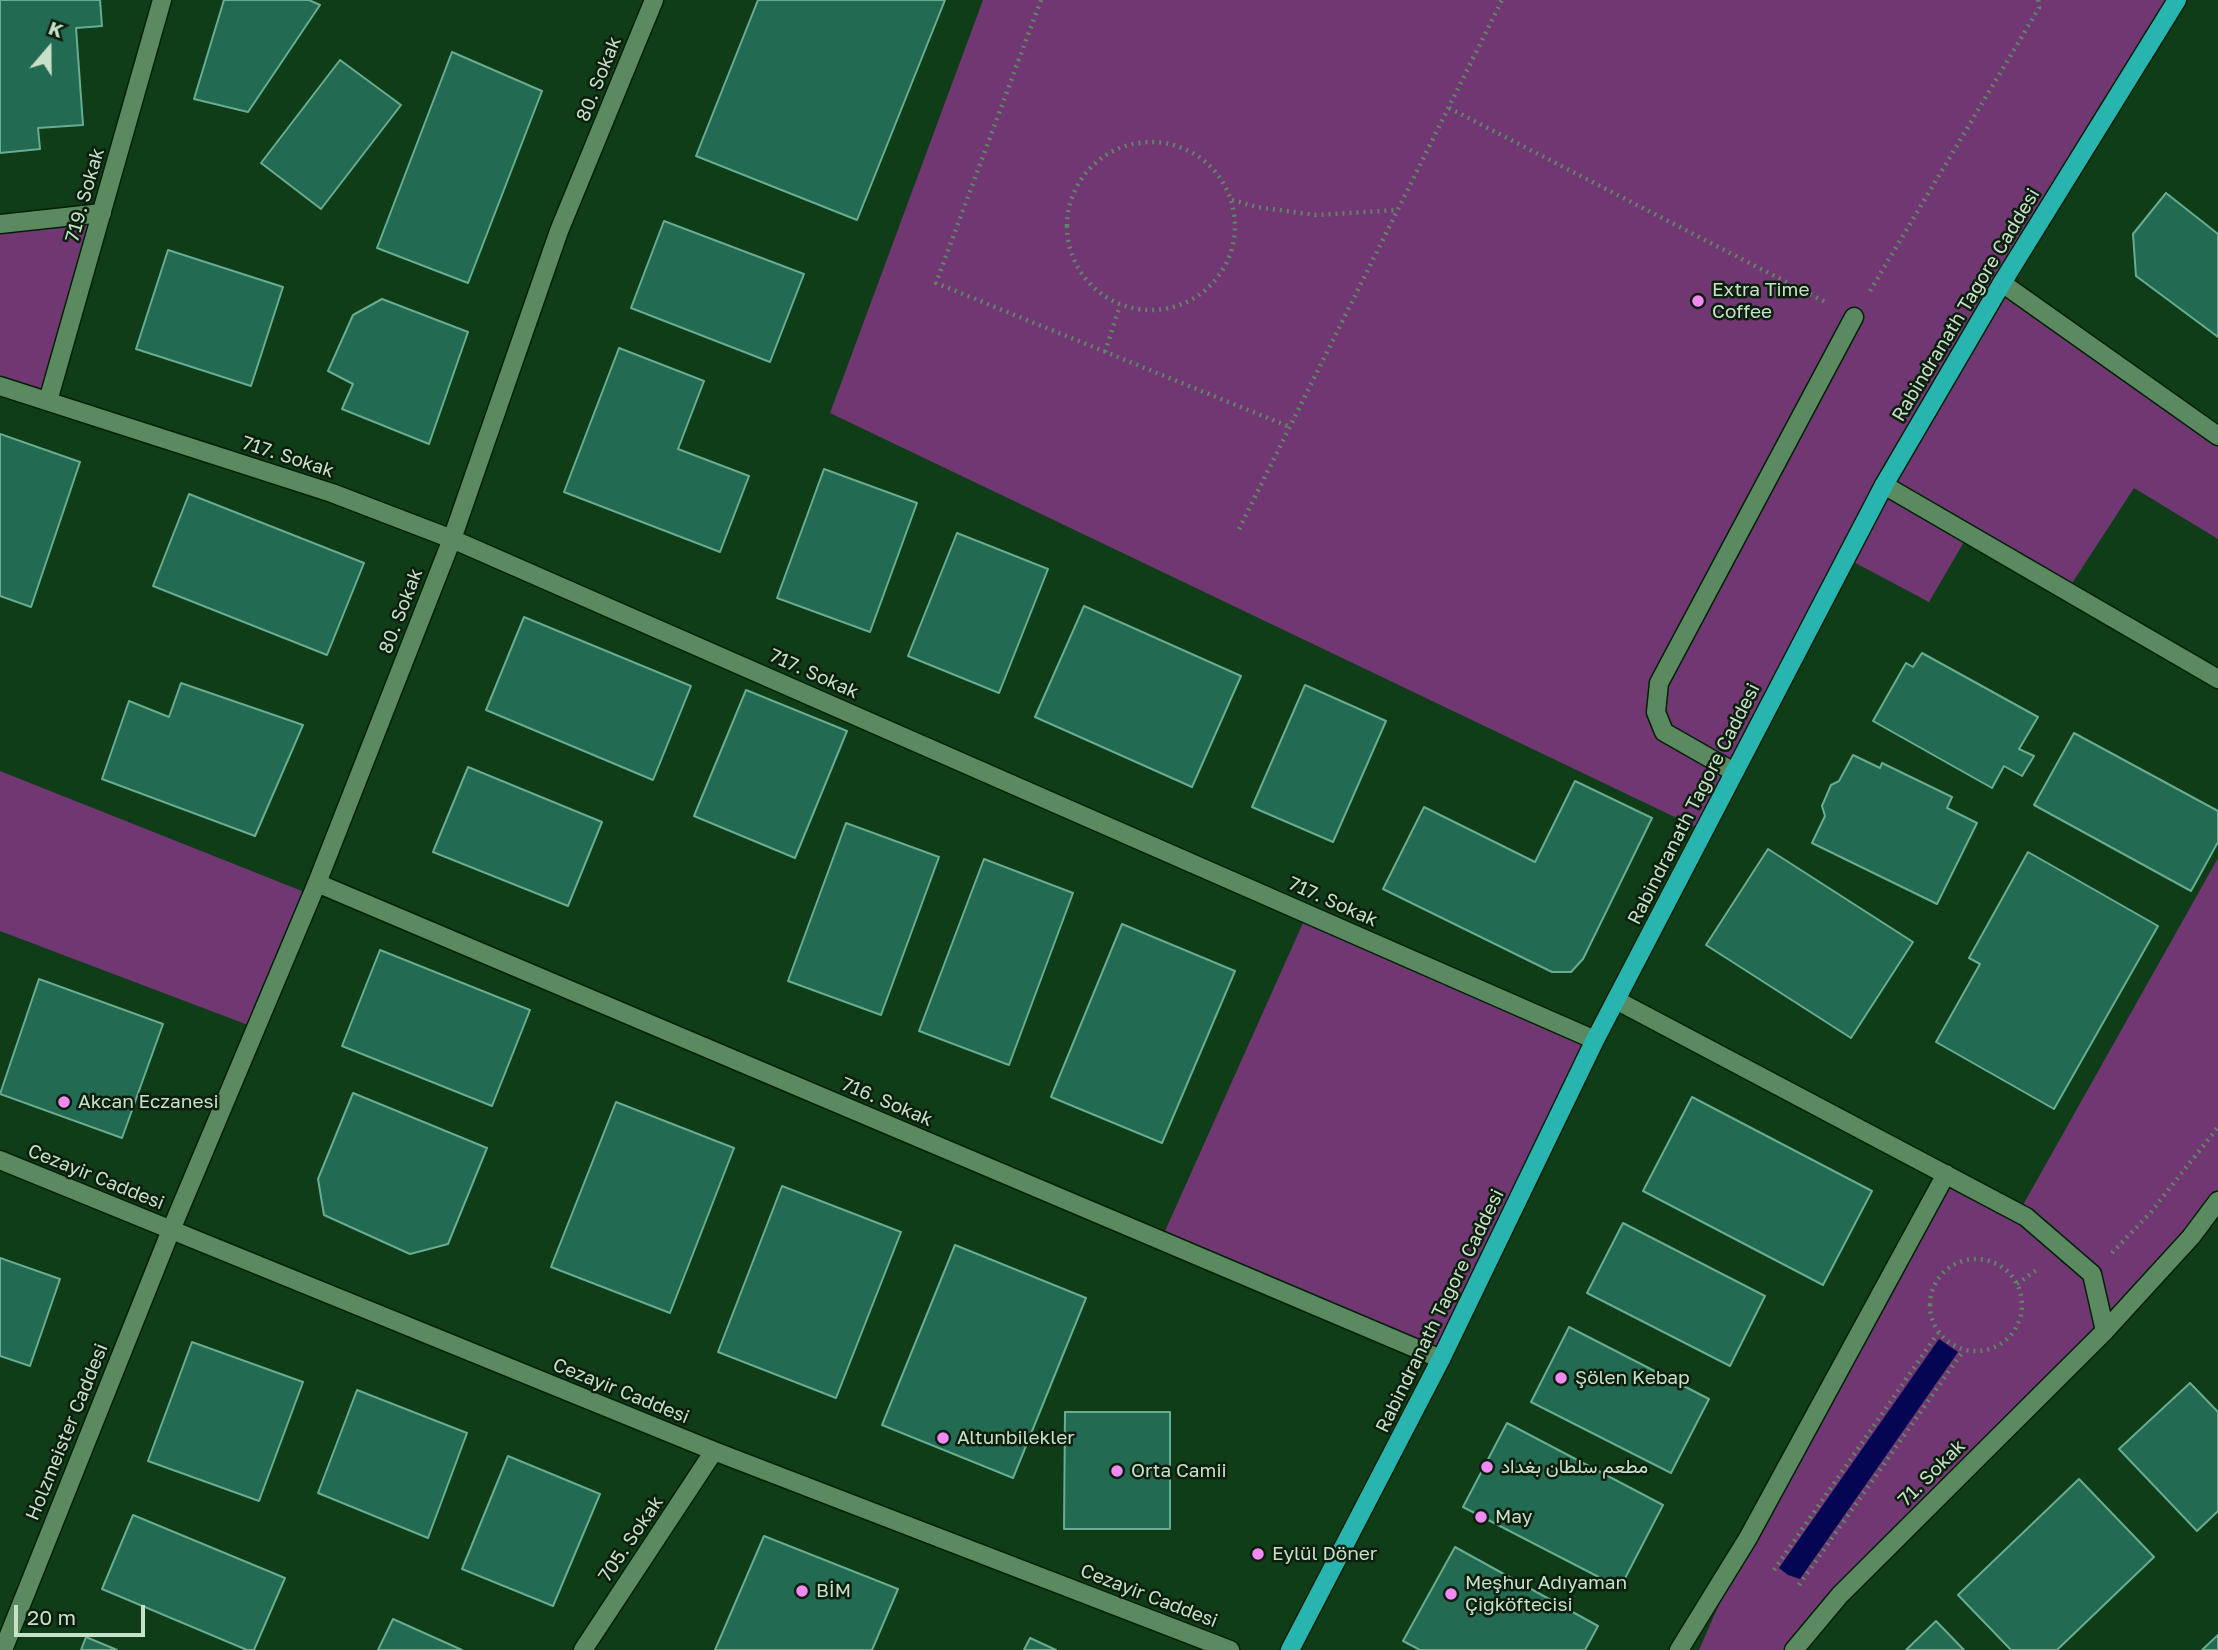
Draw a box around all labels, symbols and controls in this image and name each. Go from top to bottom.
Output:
north arrow [14,14,84,84]
text: K [46,16,67,42]
street label: 80. Sokak [572,33,626,125]
street label: 719. Sokak [61,145,109,245]
street label: Rabindranath Tagore Caddesi [1887,184,2045,426]
place label: Extra Time Coffee [1712,279,1809,323]
marker: Extra Time Coffee [1690,293,1706,309]
street label: 717. Sokak [239,431,337,483]
street label: 80. Sokak [374,565,428,657]
street label: 717. Sokak [766,644,862,704]
street label: Rabindranath Tagore Caddesi [1623,679,1765,929]
street label: 717. Sokak [1285,872,1381,932]
street label: 716. Sokak [838,1073,936,1131]
place label: Akcan Eczanesi [78,1091,219,1113]
marker: Akcan Eczanesi [56,1094,72,1110]
street label: Cezayir Caddesi [24,1139,168,1215]
street label: Rabindranath Tagore Caddesi [1371,1186,1509,1436]
street label: Holzmeister Caddesi [21,1340,113,1524]
street label: Cezayir Caddesi [549,1353,693,1429]
place label: Şölen Kebap [1575,1367,1690,1389]
marker: Şölen Kebap [1553,1370,1569,1386]
place label: Altunbilekler [957,1427,1075,1449]
marker: Altunbilekler [935,1430,951,1446]
street label: 71. Sokak [1894,1435,1970,1511]
place label: مطعم سلطان بغداد [1501,1456,1648,1478]
marker: مطعم سلطان بغداد [1479,1459,1495,1475]
place label: Orta Camii [1131,1460,1227,1482]
marker: Orta Camii [1109,1463,1125,1479]
street label: 705. Sokak [594,1492,668,1586]
place label: May [1495,1506,1532,1528]
marker: May [1473,1509,1489,1525]
place label: Eylül Döner [1272,1543,1377,1565]
marker: Eylül Döner [1250,1546,1266,1562]
street label: Cezayir Caddesi [1077,1559,1221,1633]
place label: Meşhur Adıyaman Çiğköftecisi [1465,1572,1627,1616]
place label: BİM [816,1580,851,1602]
marker: BİM [794,1583,810,1599]
marker: Meşhur Adıyaman Çiğköftecisi [1443,1586,1459,1602]
scale bar [18,1590,149,1634]
text: 20 m [27,1604,76,1630]

